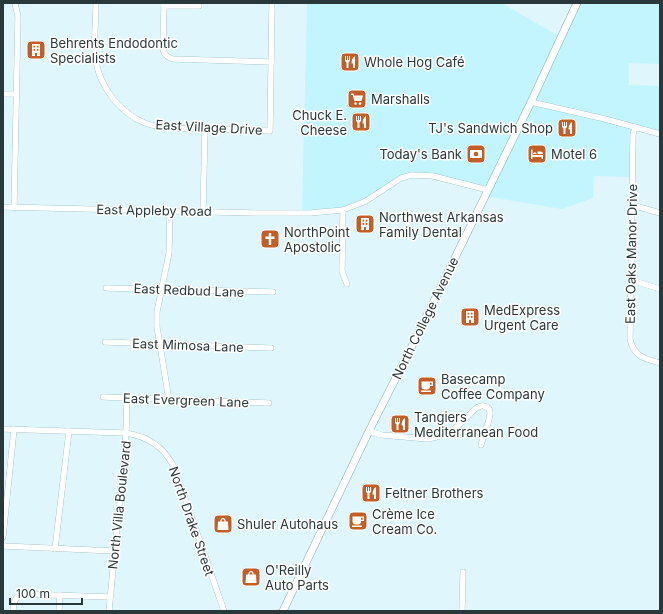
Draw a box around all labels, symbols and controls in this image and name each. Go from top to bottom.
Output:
place label: Behrents Endodontic Specialists [50,35,178,66]
building icon: Behrents Endodontic Specialists [25,39,47,61]
restaurant icon: Whole Hog Café [339,51,361,73]
place label: Whole Hog Café [364,54,465,70]
supermarket icon: Marshalls [346,88,368,110]
place label: Marshalls [371,91,430,107]
place label: Chuck E. Cheese [292,107,347,138]
restaurant icon: Chuck E. Cheese [350,111,372,133]
street label: East Village Drive [155,116,263,138]
restaurant icon: TJ's Sandwich Shop [556,117,578,139]
place label: TJ's Sandwich Shop [428,120,553,136]
bank icon: Today's Bank [465,143,487,165]
hotel icon: Motel 6 [526,143,548,165]
place label: Today's Bank [379,146,462,162]
place label: Motel 6 [551,146,597,162]
street label: East Oaks Manor Drive [622,184,640,324]
street label: East Appleby Road [96,201,212,219]
place label: Northwest Arkansas Family Dental [379,209,504,240]
building icon: Northwest Arkansas Family Dental [354,213,376,235]
place label: NorthPoint Apostolic [284,224,350,255]
church icon: NorthPoint Apostolic [259,228,281,250]
street label: North College Avenue [388,254,462,382]
street label: East Redbud Lane [133,280,245,300]
place label: MedExpress Urgent Care [484,302,560,333]
building icon: MedExpress Urgent Care [459,306,481,328]
street label: East Mimosa Lane [132,335,244,355]
place label: Basecamp Coffee Company [441,371,545,402]
cafe icon: Basecamp Coffee Company [416,375,438,397]
street label: East Evergreen Lane [123,390,249,410]
place label: Tangiers Mediterranean Food [414,409,538,440]
restaurant icon: Tangiers Mediterranean Food [389,413,411,435]
street label: North Villa Boulevard [104,440,134,570]
street label: North Drake Street [166,464,218,578]
restaurant icon: Feltner Brothers [360,482,382,504]
place label: Feltner Brothers [385,485,484,501]
place label: Crème Ice Cream Co. [372,506,437,537]
cafe icon: Crème Ice Cream Co. [347,510,369,532]
shop icon: Shuler Autohaus [212,513,234,535]
place label: Shuler Autohaus [237,516,338,532]
place label: O'Reilly Auto Parts [265,562,329,593]
shop icon: O'Reilly Auto Parts [240,566,262,588]
scale bar [10,580,82,606]
text: 100 m [16,586,50,601]

